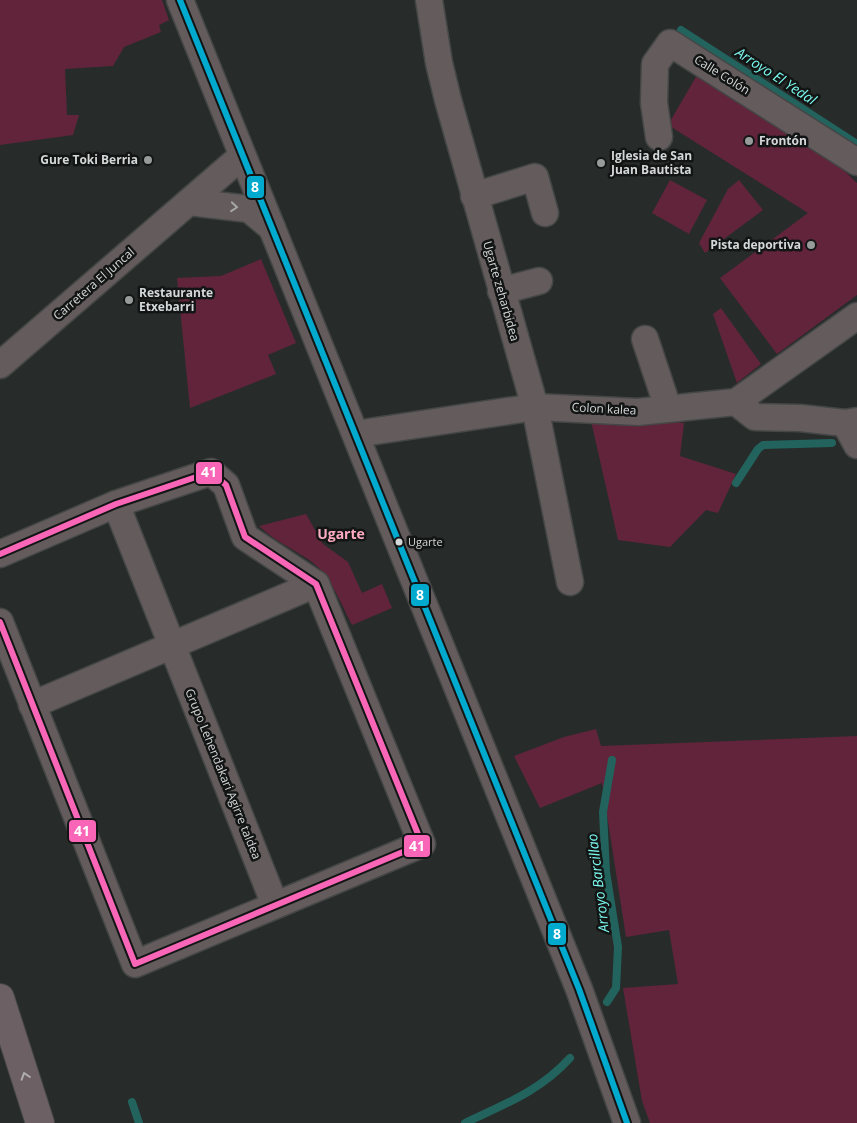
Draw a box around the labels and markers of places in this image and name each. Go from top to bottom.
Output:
place label: Frontón [759,132,807,149]
marker: Frontón [743,135,755,147]
place label: Iglesia de San Juan Bautista [610,147,692,178]
place label: Gure Toki Berria [40,151,138,168]
marker: Gure Toki Berria [142,154,154,166]
marker: Iglesia de San Juan Bautista [595,157,607,169]
place label: Pista deportiva [710,236,801,253]
marker: Pista deportiva [805,239,817,251]
place label: Restaurante Etxebarri [139,284,213,315]
marker: Restaurante Etxebarri [123,294,135,306]
place label: Ugarte [408,534,443,549]
marker: Ugarte [394,537,404,547]

